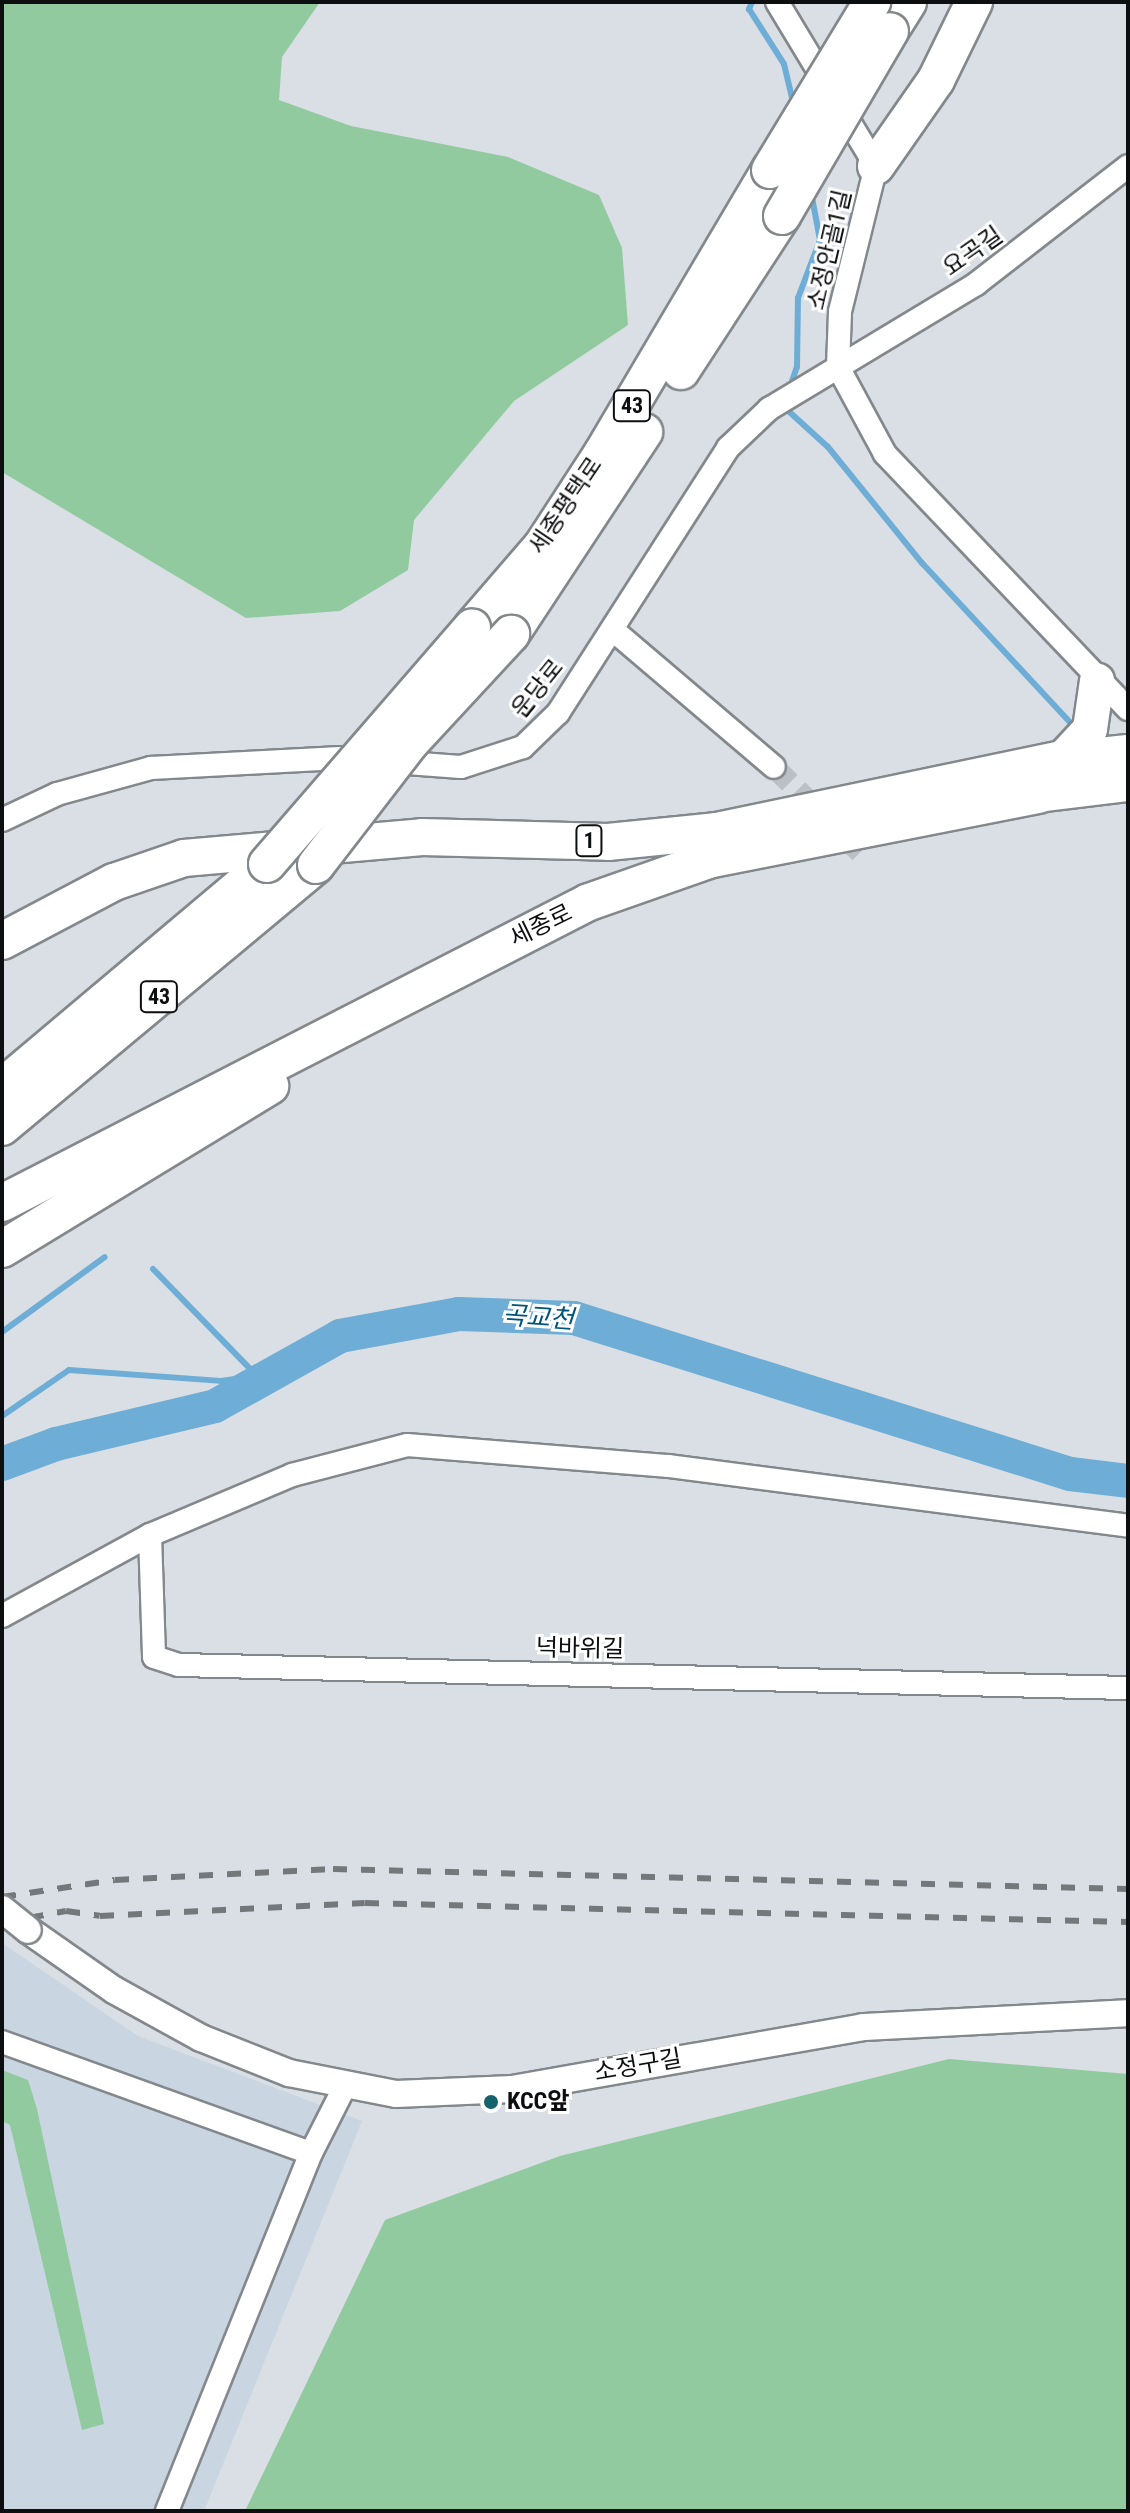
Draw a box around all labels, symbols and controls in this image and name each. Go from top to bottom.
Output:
street label: 소정안골1길 [802,187,858,313]
street label: 요곡길 [938,221,1008,283]
road number: 43 [612,388,652,424]
street label: 세종평택로 [523,452,609,560]
street label: 운당로 [506,654,570,724]
road number: 1 [575,823,603,859]
street label: 세종로 [505,899,577,953]
road number: 43 [139,979,179,1015]
water label: 곡교천 [501,1300,575,1336]
street label: 넉바위길 [536,1634,624,1664]
street label: 소정구길 [592,2044,684,2088]
place label: KCC앞 [507,2088,569,2116]
marker: KCC앞 [482,2093,500,2111]

